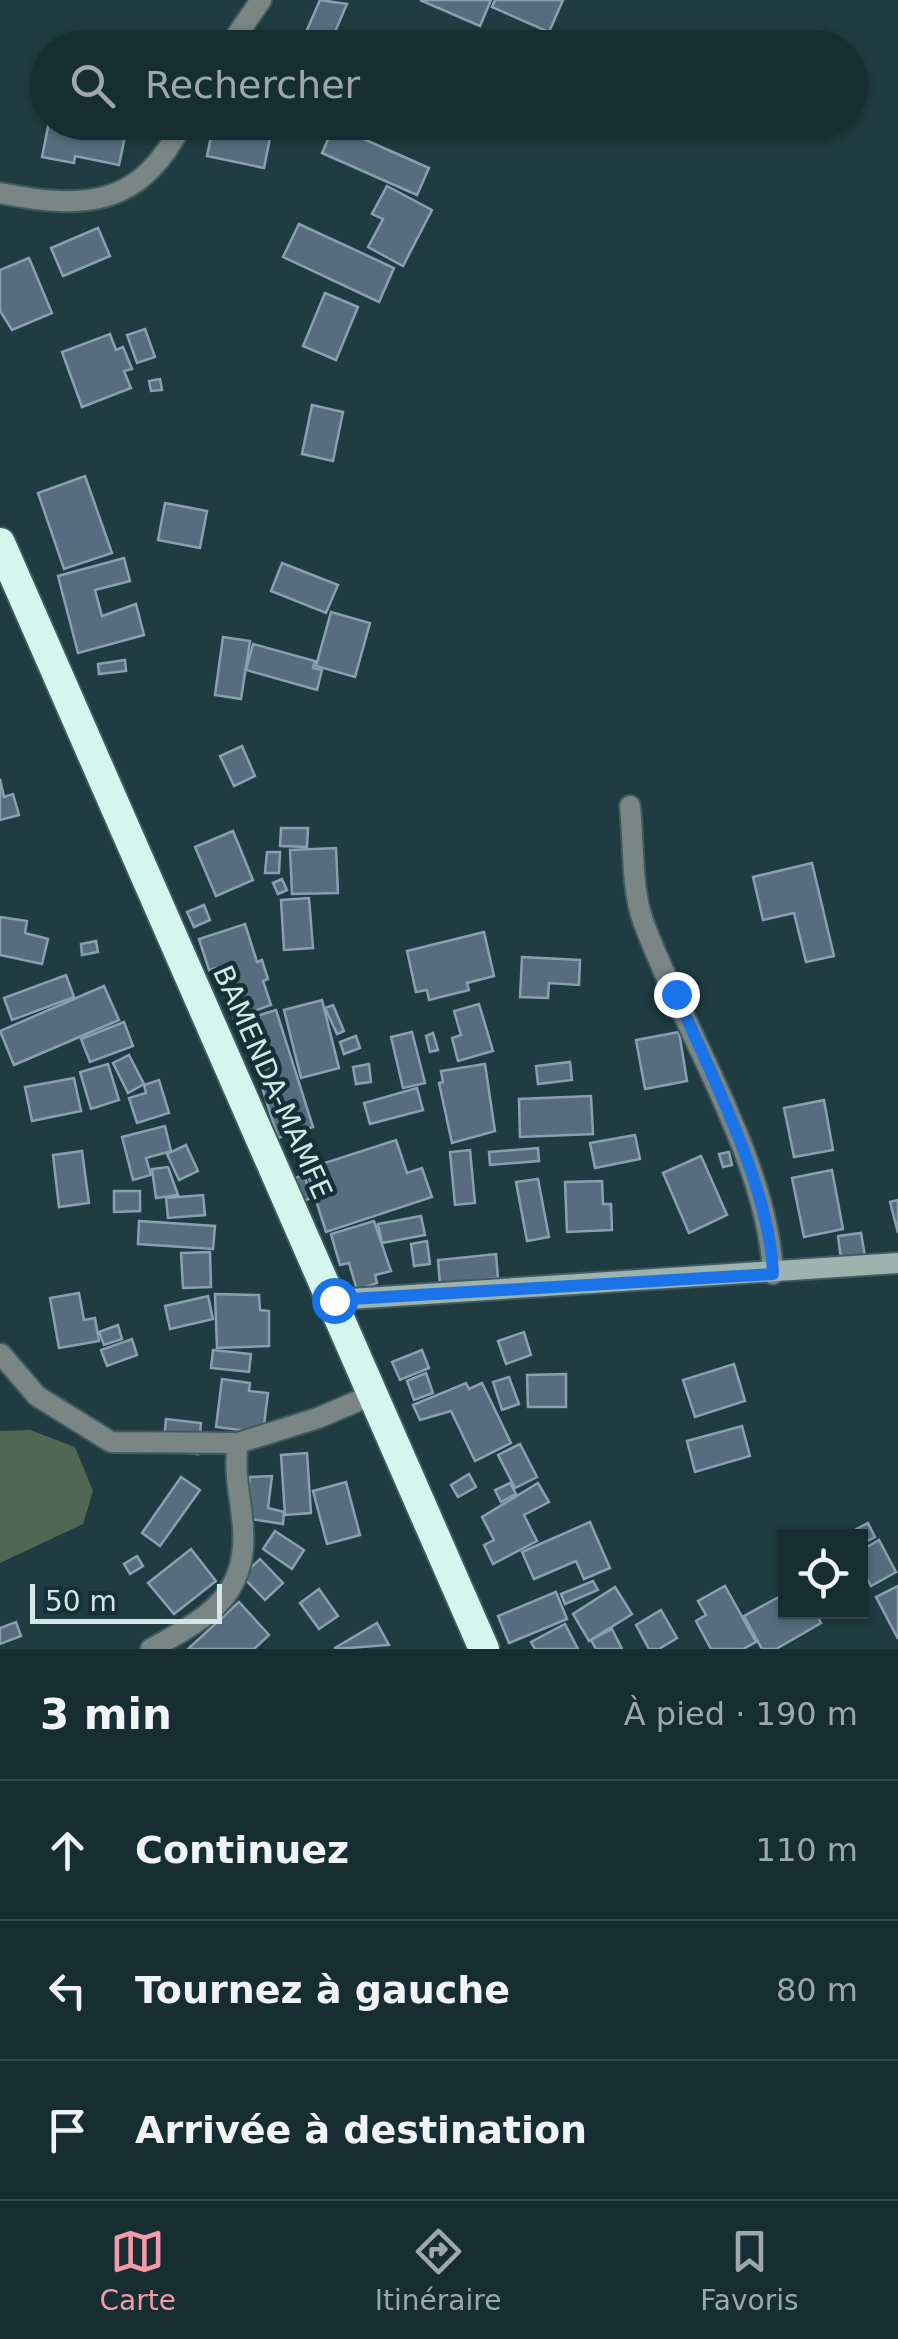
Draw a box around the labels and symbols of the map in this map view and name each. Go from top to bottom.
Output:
street label: BAMENDA-MAMFE [206,960,339,1204]
route end [654,972,700,1018]
route start [312,1278,358,1324]
scale bar [30,1579,222,1624]

